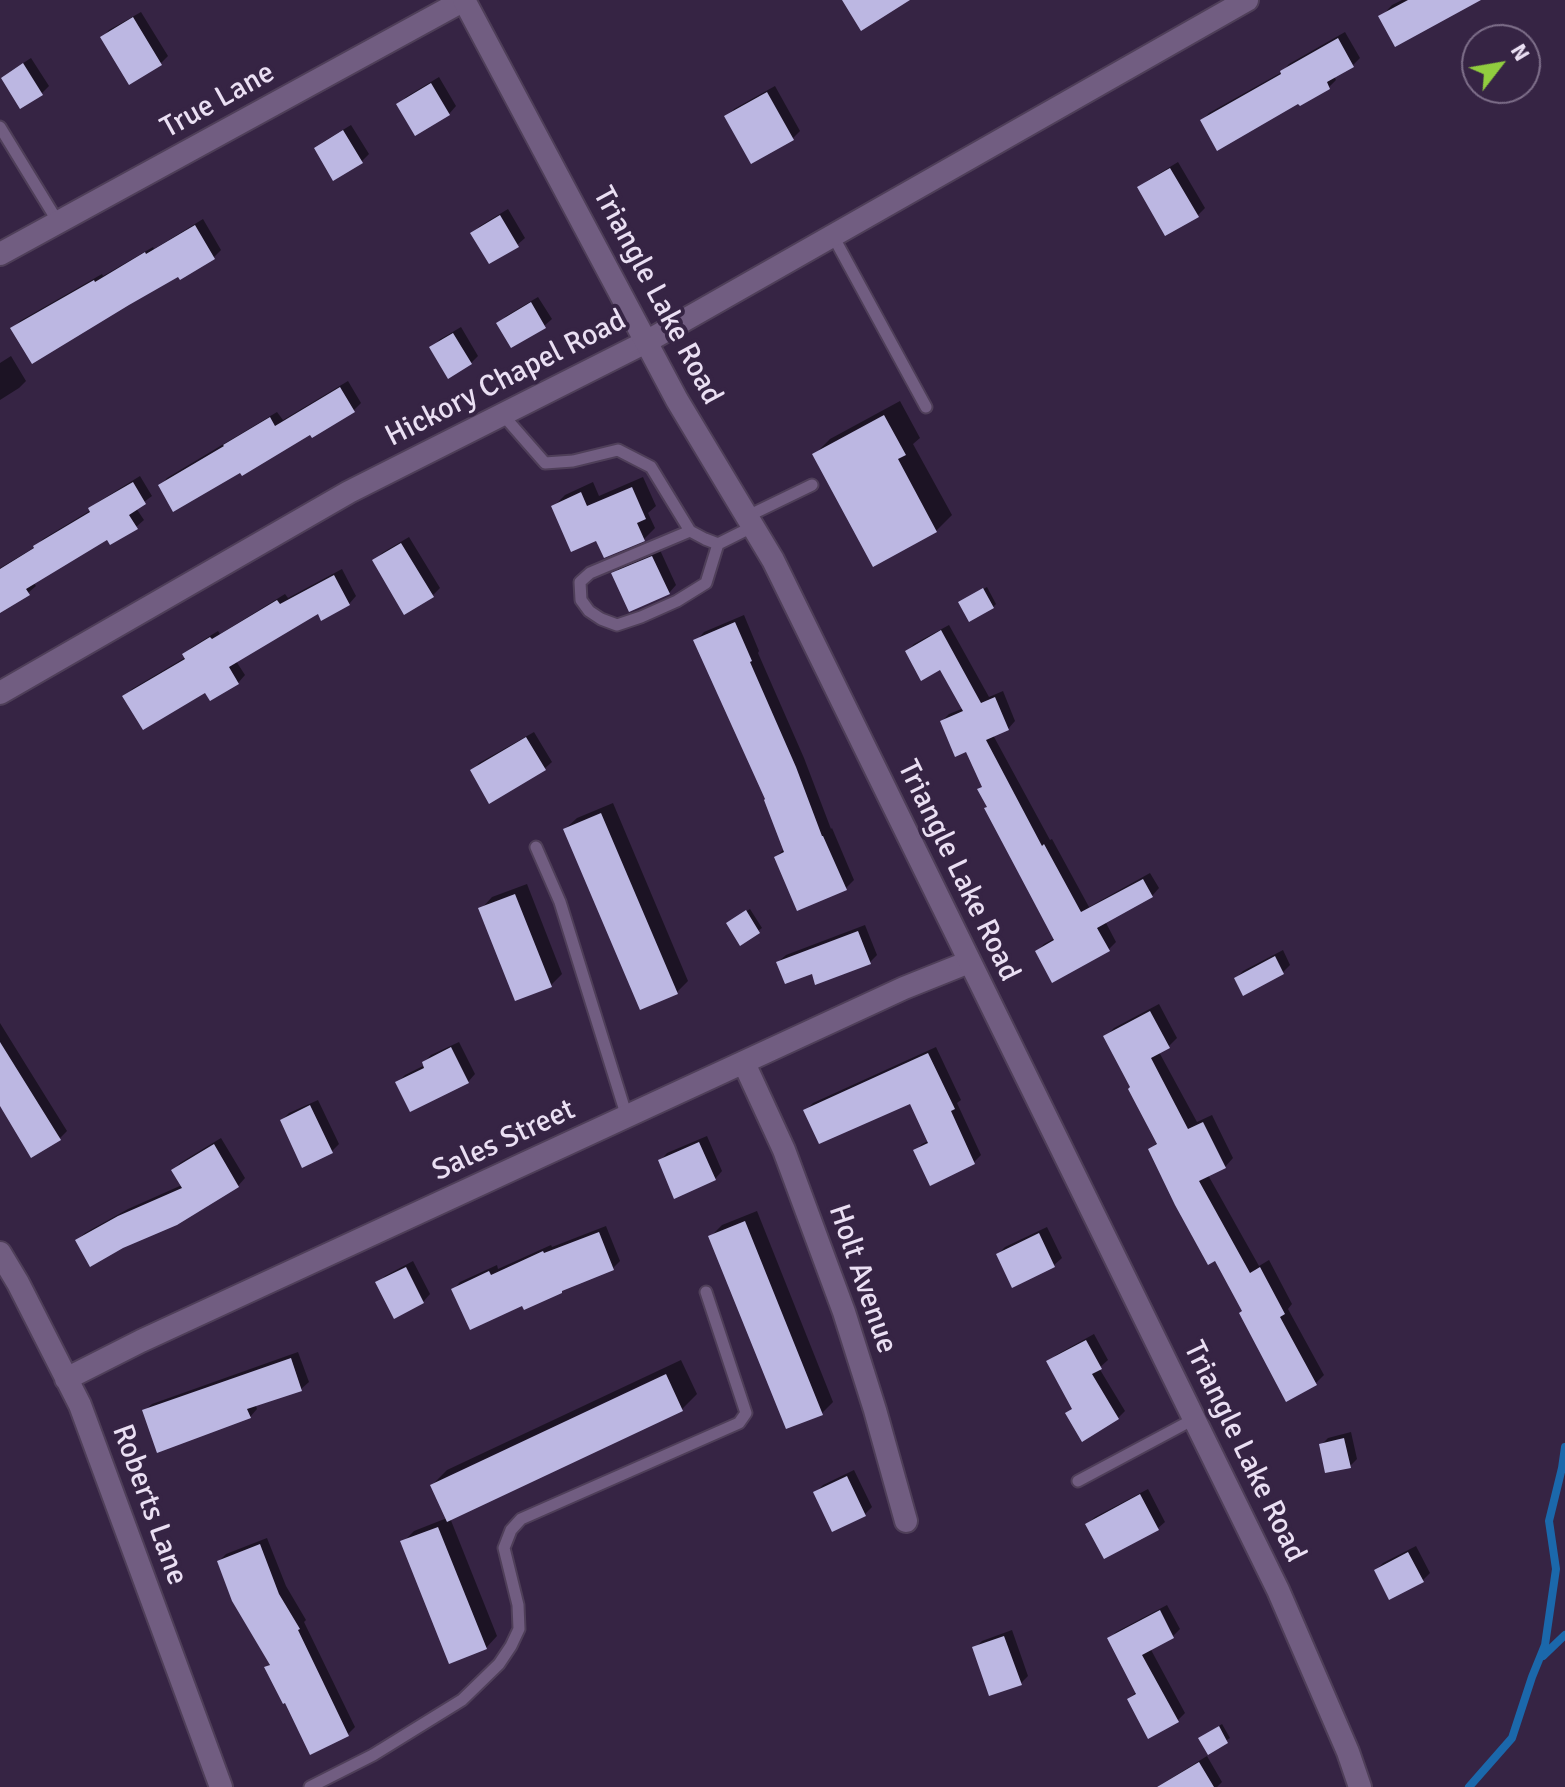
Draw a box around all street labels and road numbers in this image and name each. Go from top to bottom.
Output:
street label: True Lane [155,55,281,147]
street label: Triangle Lake Road [584,181,730,411]
street label: Hickory Chapel Road [380,303,632,455]
street label: Triangle Lake Road [889,755,1027,987]
street label: Sales Street [427,1092,581,1190]
street label: Holt Avenue [820,1200,904,1358]
street label: Triangle Lake Road [1175,1336,1313,1568]
street label: Roberts Lane [103,1420,195,1590]

